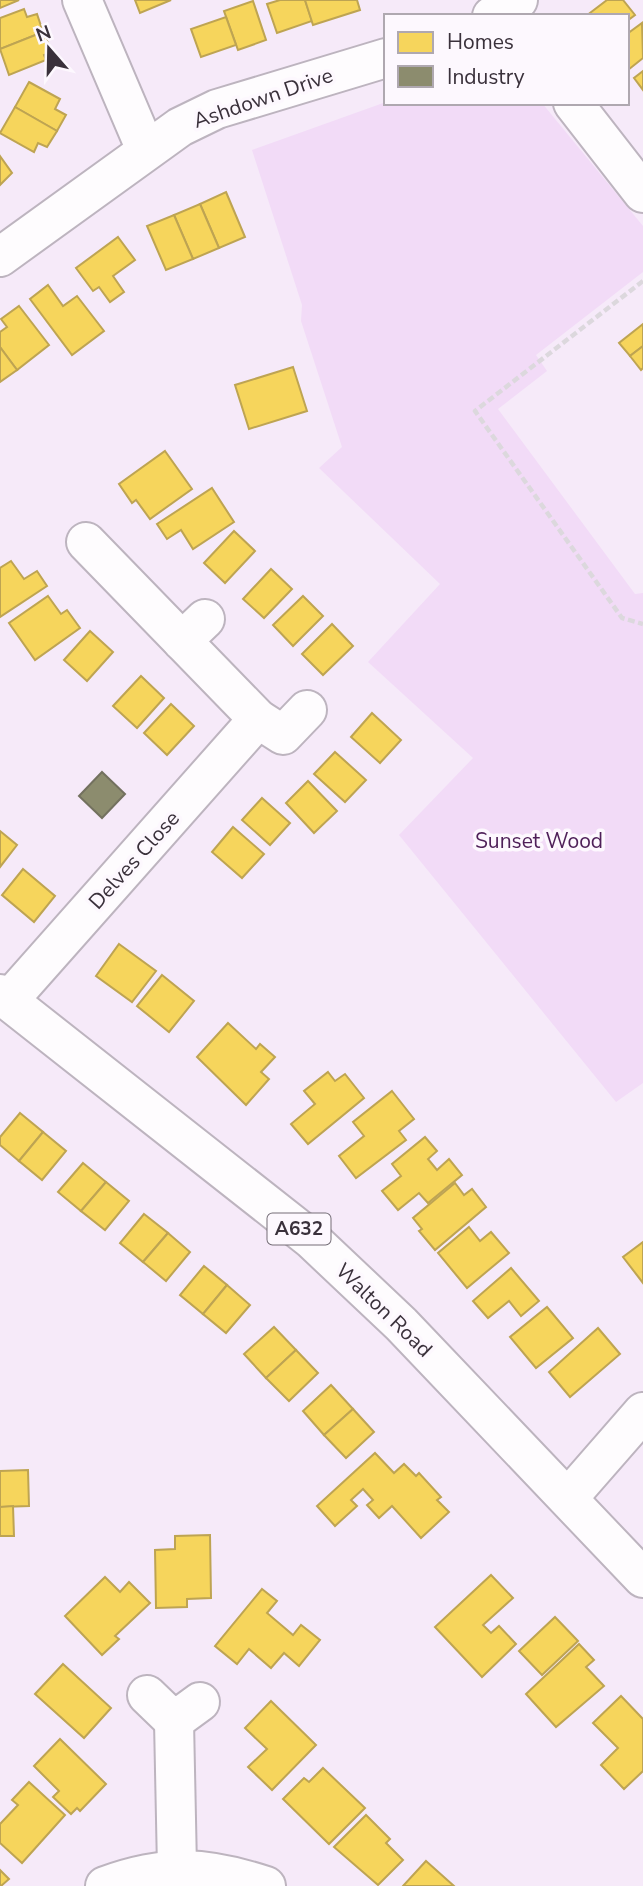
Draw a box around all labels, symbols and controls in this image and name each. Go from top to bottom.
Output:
north arrow [14,14,84,84]
legend [384,14,629,105]
text: N [32,19,55,49]
text: Homes [447,28,514,56]
street label: Ashdown Drive [190,61,336,135]
text: Industry [447,63,525,91]
street label: Delves Close [82,805,186,915]
park label: Sunset Wood [475,827,603,855]
road number: A632 [268,1214,330,1245]
street label: Walton Road [330,1257,438,1363]

